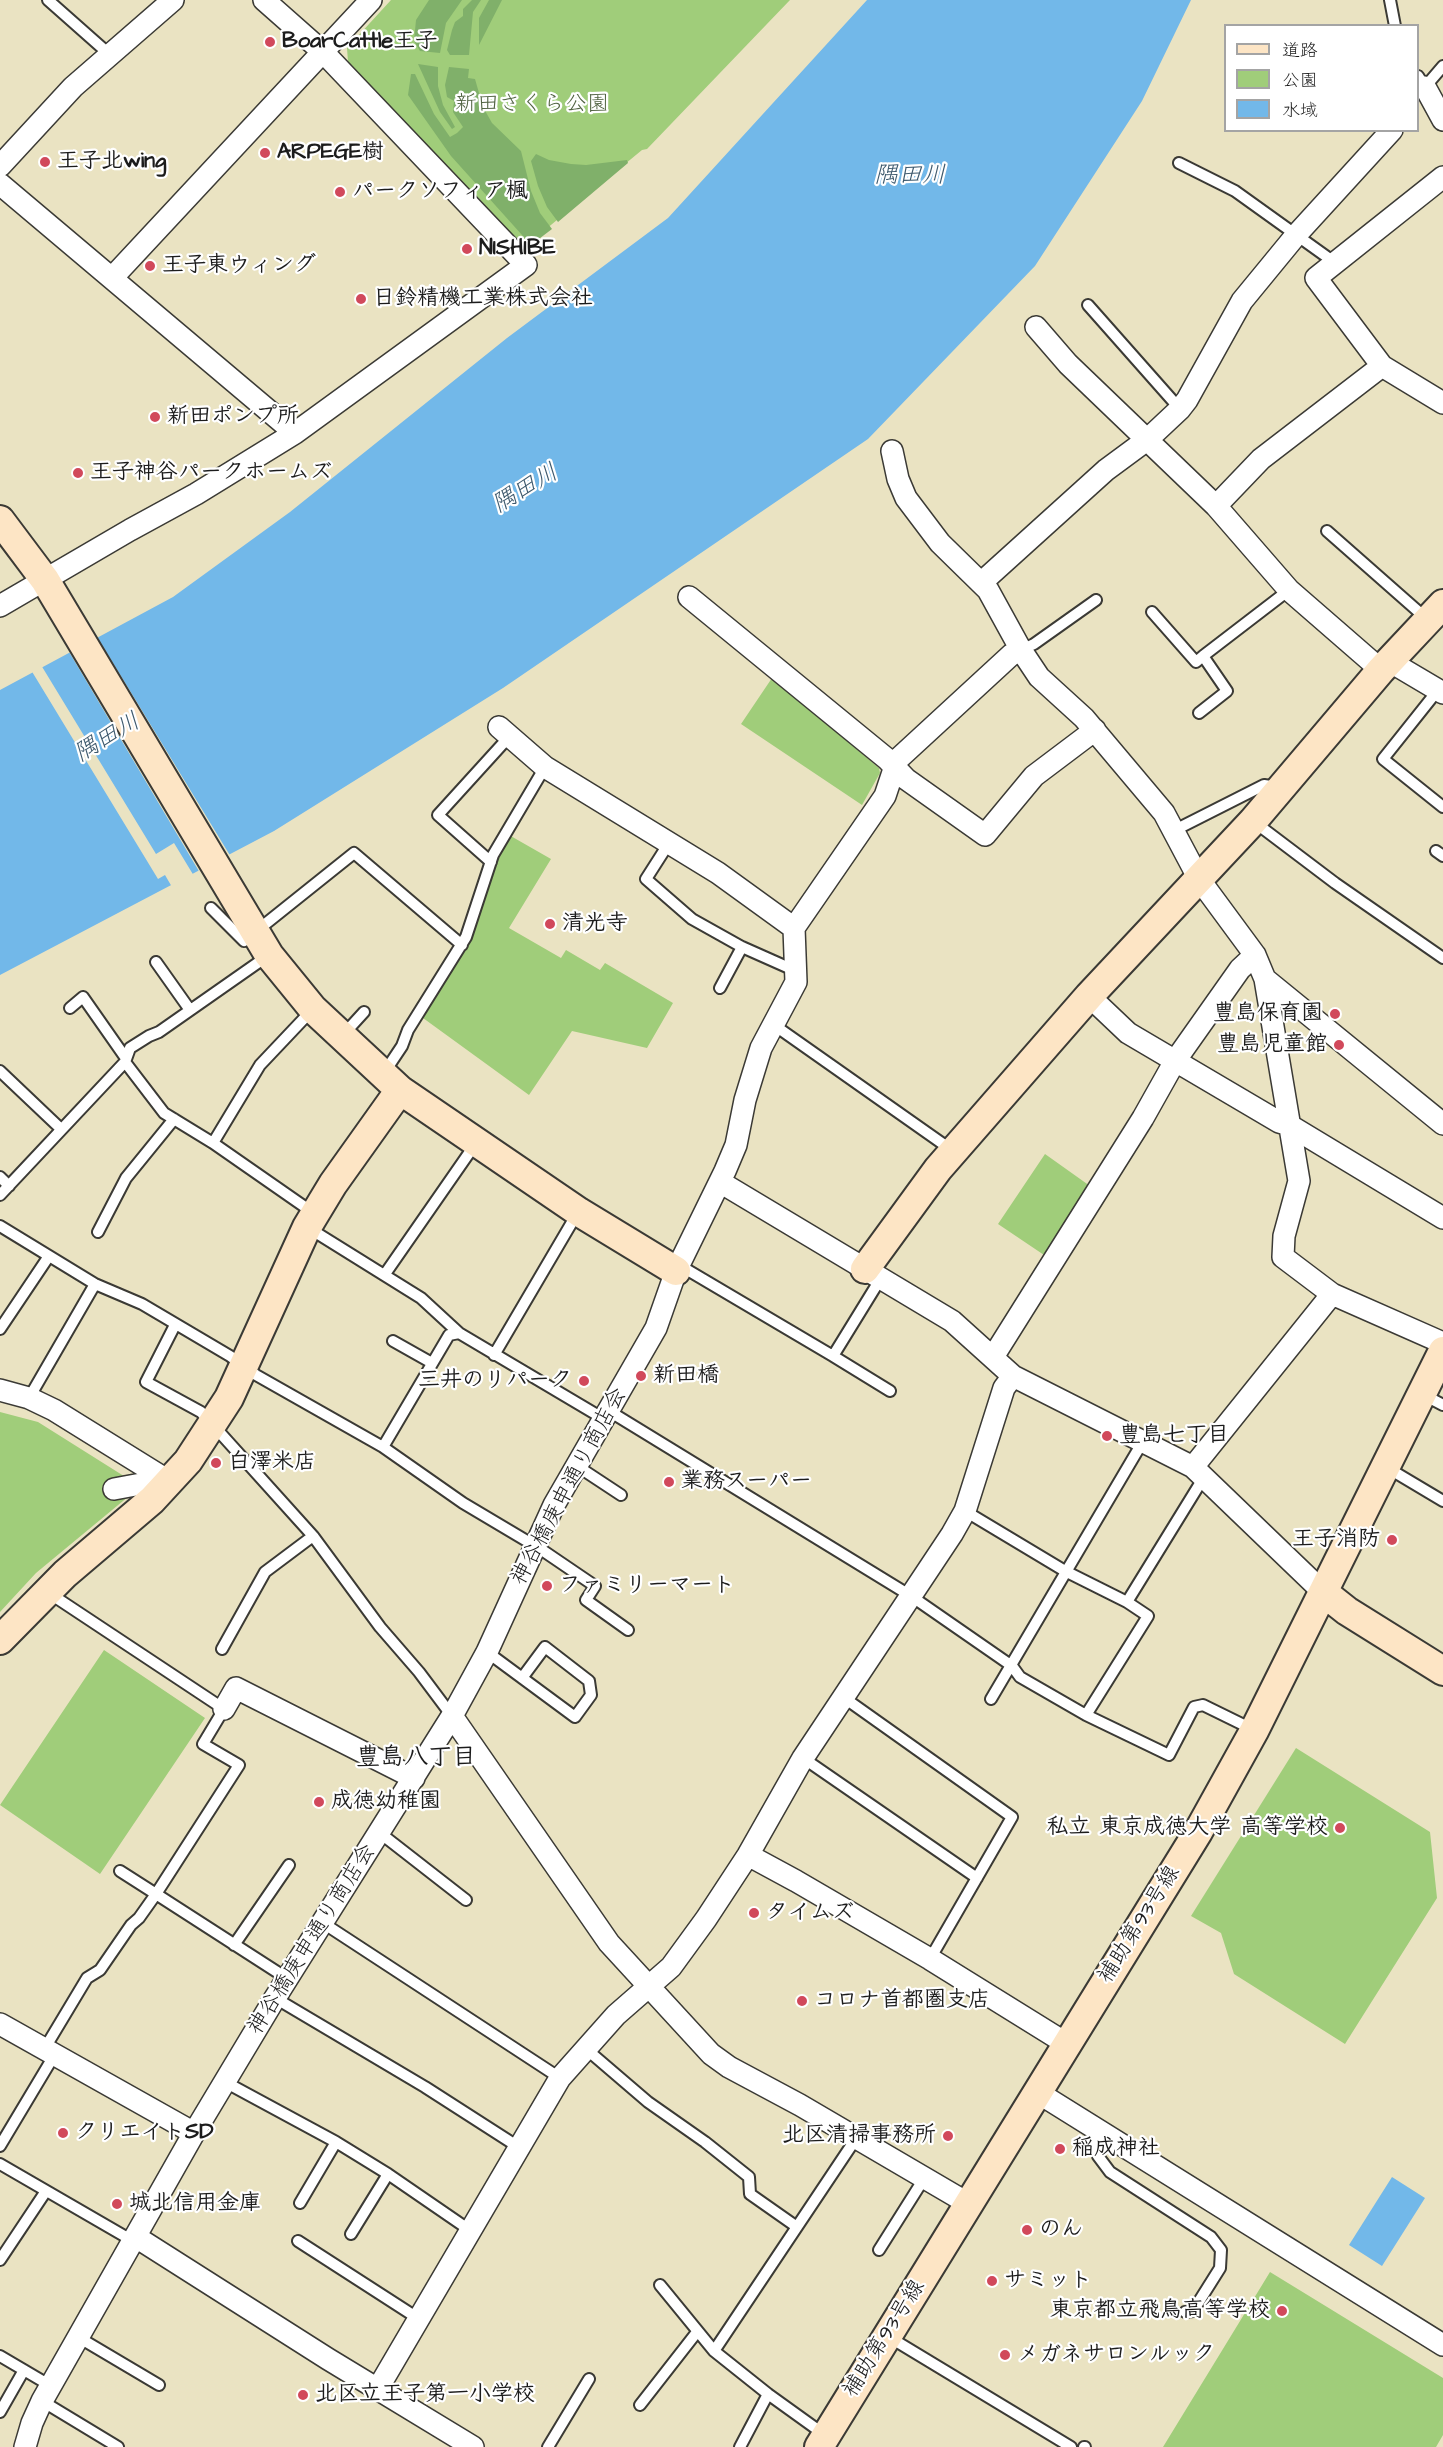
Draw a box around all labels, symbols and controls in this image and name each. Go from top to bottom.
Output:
legend [1224,24,1419,132]
place label: BoarCattle王子 [282,29,437,55]
marker: BoarCattle王子 [263,35,277,49]
text: 道路 [1282,38,1318,63]
text: 公園 [1282,68,1318,93]
park label: 新田さくら公園 [455,92,609,118]
text: 水域 [1282,98,1318,123]
place label: ARPEGE樹 [277,140,384,166]
marker: ARPEGE樹 [258,146,272,160]
place label: 王子北wing [57,149,166,175]
marker: 王子北wing [38,155,52,169]
water label: 隅田川 [874,163,946,191]
place label: パークソフィア楓 [352,179,528,205]
marker: パークソフィア楓 [333,185,347,199]
place label: NISHIBE [479,236,556,262]
marker: NISHIBE [460,242,474,256]
place label: 王子東ウィング [162,253,316,279]
marker: 王子東ウィング [143,259,157,273]
place label: 日鈴精機工業株式会社 [373,286,593,312]
marker: 日鈴精機工業株式会社 [354,292,368,306]
place label: 新田ポンプ所 [167,404,299,430]
marker: 新田ポンプ所 [148,410,162,424]
water label: 隅田川 [488,459,564,521]
place label: 王子神谷パークホームズ [90,460,332,486]
marker: 王子神谷パークホームズ [71,466,85,480]
water label: 隅田川 [70,708,146,770]
place label: 清光寺 [562,911,628,937]
marker: 清光寺 [543,917,557,931]
place label: 豊島保育園 [1213,1001,1323,1027]
marker: 豊島保育園 [1328,1007,1342,1021]
place label: 豊島児童館 [1217,1032,1327,1058]
marker: 豊島児童館 [1332,1038,1346,1052]
place label: 新田橋 [653,1363,719,1389]
place label: 三井のリパーク [418,1368,572,1394]
marker: 新田橋 [634,1369,648,1383]
marker: 三井のリパーク [577,1374,591,1388]
street label: 神谷橋庚申通り商店会 [507,1384,633,1590]
place label: 豊島七丁目 [1119,1423,1229,1449]
marker: 豊島七丁目 [1100,1429,1114,1443]
place label: 白澤米店 [228,1450,316,1476]
marker: 白澤米店 [209,1456,223,1470]
place label: 業務スーパー [681,1469,812,1495]
marker: 業務スーパー [662,1475,676,1489]
place label: 王子消防 [1292,1527,1380,1553]
marker: 王子消防 [1385,1533,1399,1547]
place label: ファミリーマート [559,1573,735,1599]
marker: ファミリーマート [540,1579,554,1593]
district label: 豊島八丁目 [356,1745,476,1773]
place label: 成徳幼稚園 [331,1789,441,1815]
marker: 成徳幼稚園 [312,1795,326,1809]
place label: 私立 東京成徳大学 高等学校 [1046,1815,1328,1841]
marker: 私立 東京成徳大学 高等学校 [1333,1821,1347,1835]
street label: 神谷橋庚申通り商店会 [244,1840,382,2040]
street label: 補助第93号線 [1093,1861,1187,1989]
place label: タイムズ [766,1900,854,1926]
marker: タイムズ [747,1906,761,1920]
place label: コロナ首都圏支店 [814,1988,990,2014]
marker: コロナ首都圏支店 [795,1994,809,2008]
place label: クリエイトSD [75,2120,213,2146]
place label: 北区清掃事務所 [782,2123,936,2149]
marker: クリエイトSD [56,2126,70,2140]
marker: 北区清掃事務所 [941,2129,955,2143]
place label: 稲成神社 [1072,2136,1160,2162]
marker: 稲成神社 [1053,2142,1067,2156]
place label: 城北信用金庫 [129,2191,261,2217]
marker: 城北信用金庫 [110,2197,124,2211]
place label: のん [1039,2217,1083,2243]
marker: のん [1020,2223,1034,2237]
place label: サミット [1004,2268,1092,2294]
marker: サミット [985,2274,999,2288]
street label: 補助第93号線 [838,2275,932,2403]
place label: 東京都立飛鳥高等学校 [1050,2298,1270,2324]
marker: 東京都立飛鳥高等学校 [1275,2304,1289,2318]
place label: メガネサロンルック [1017,2342,1215,2368]
marker: メガネサロンルック [998,2348,1012,2362]
place label: 北区立王子第一小学校 [315,2382,535,2408]
marker: 北区立王子第一小学校 [296,2388,310,2402]

